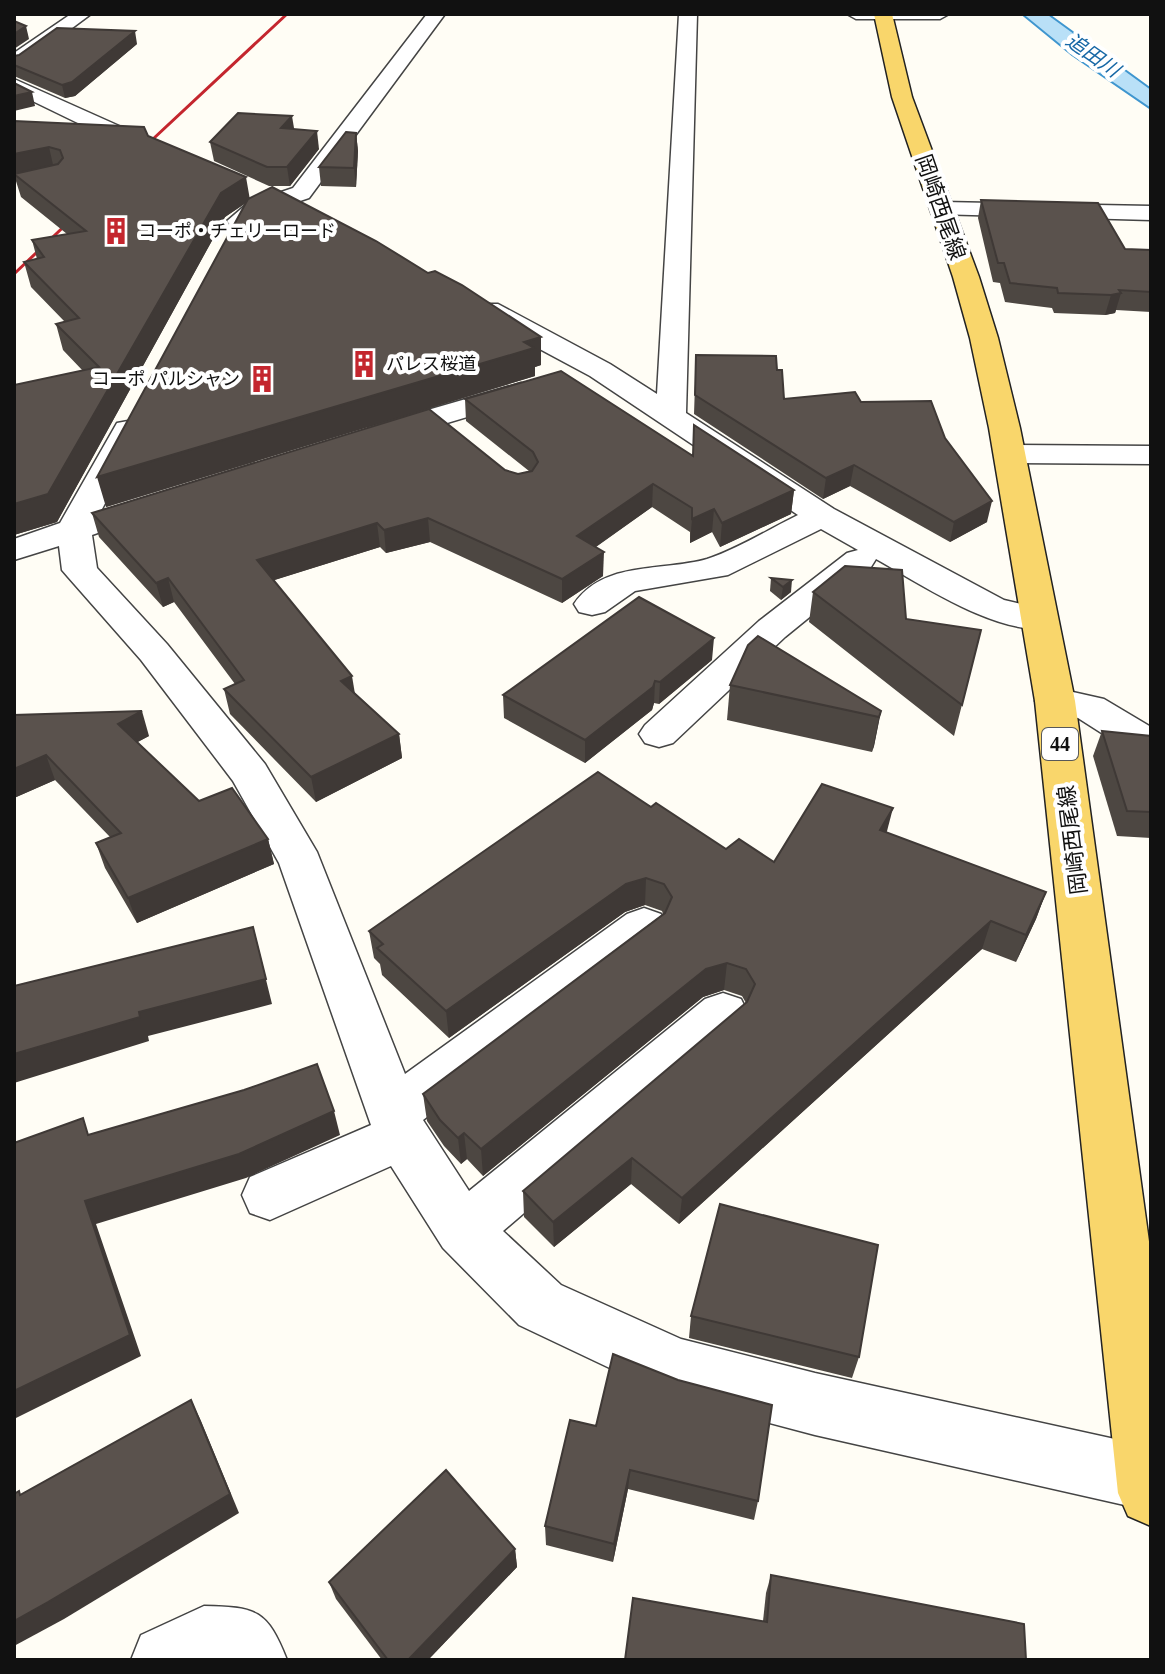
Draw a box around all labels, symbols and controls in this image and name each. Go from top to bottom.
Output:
water label: 追田川 [1062,29,1126,82]
street label: 岡崎西尾線 [911,151,970,263]
building icon: コーポ・チェリーロード [101,216,131,246]
place label: コーポ・チェリーロード [138,221,336,241]
building icon: パレス桜道 [349,349,379,379]
place label: パレス桜道 [386,354,476,374]
building icon: コーポ パルシャン [247,364,277,394]
place label: コーポ パルシャン [92,369,240,389]
road number: 44 [1042,728,1078,760]
street label: 岡崎西尾線 [1053,784,1092,896]

